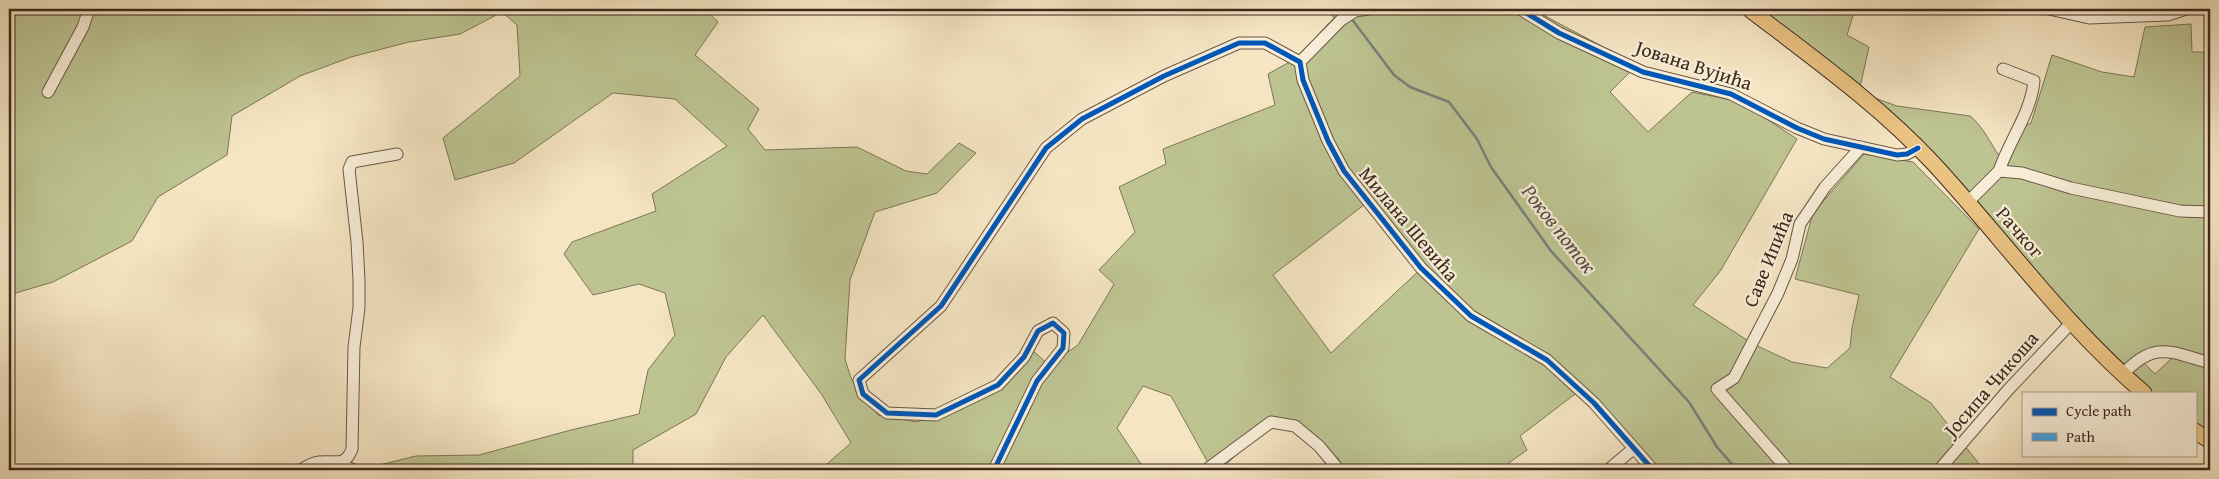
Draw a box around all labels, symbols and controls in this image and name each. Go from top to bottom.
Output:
street label: Јована Вујића [1629,31,1757,97]
street label: Милана Шевића [1353,160,1466,288]
water label: Роков поток [1514,176,1604,280]
street label: Рачког [1990,199,2051,264]
street label: Саве Ипића [1735,206,1800,311]
street label: Јосипа Чикоша [1934,324,2045,445]
legend [2022,392,2196,456]
text: Cycle path [2066,400,2132,421]
text: Path [2066,426,2095,447]

